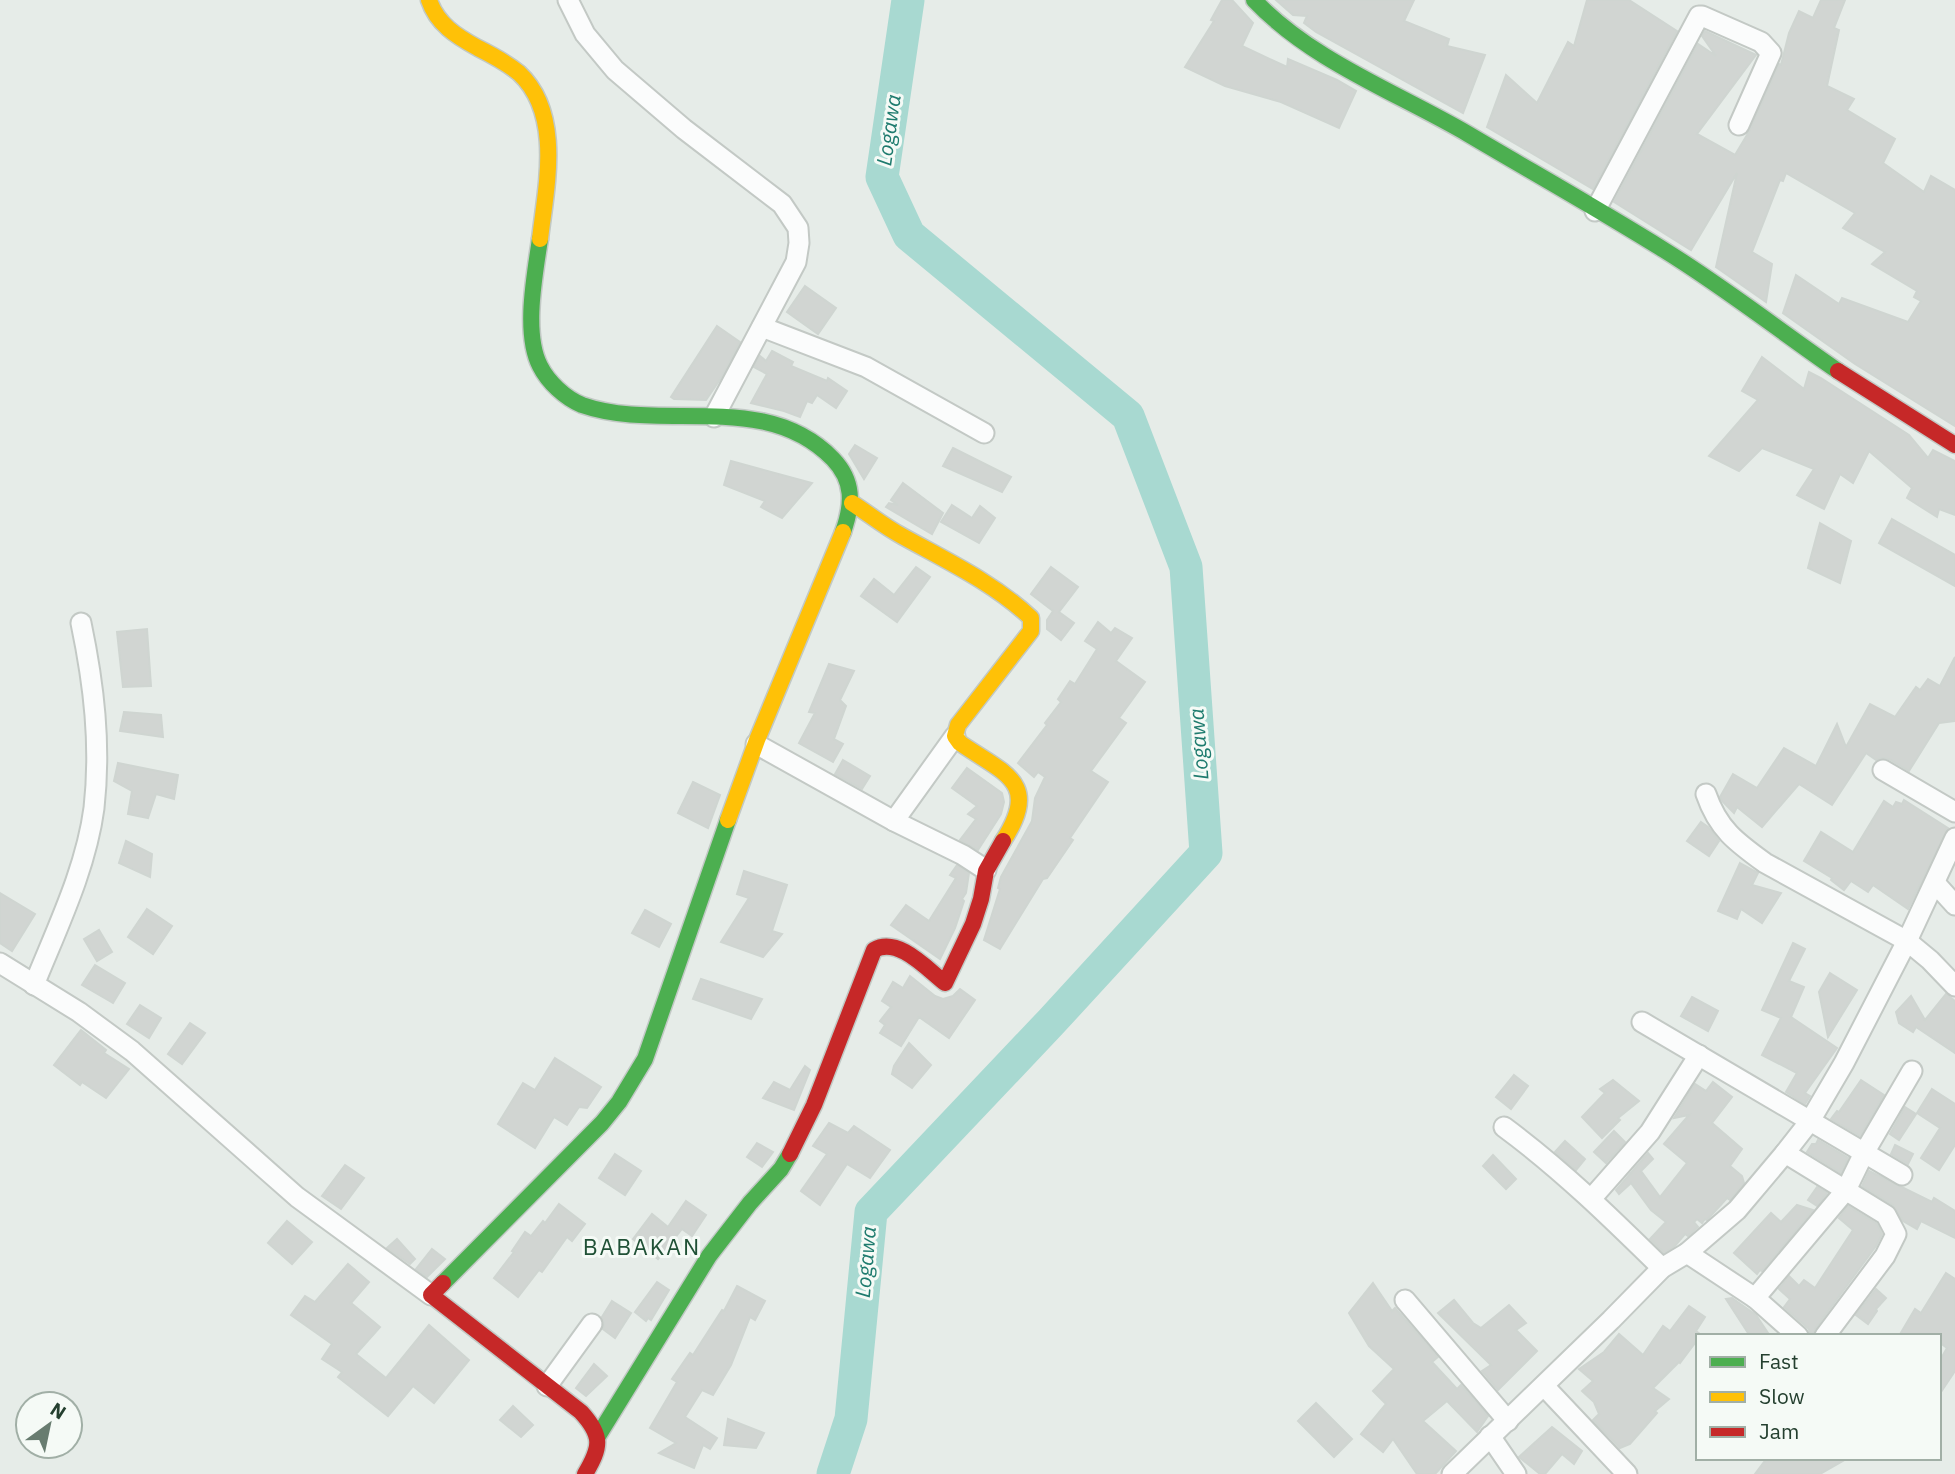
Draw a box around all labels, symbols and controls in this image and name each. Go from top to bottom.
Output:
water label: Logawa [869,92,907,167]
water label: Logawa [1182,707,1214,781]
water label: Logawa [848,1225,882,1299]
district label: BABAKAN [583,1231,701,1261]
legend [1696,1334,1941,1460]
text: Fast [1759,1347,1799,1375]
text: Slow [1759,1382,1805,1410]
north arrow [14,1390,84,1460]
text: N [46,1397,71,1425]
text: Jam [1759,1417,1799,1445]

